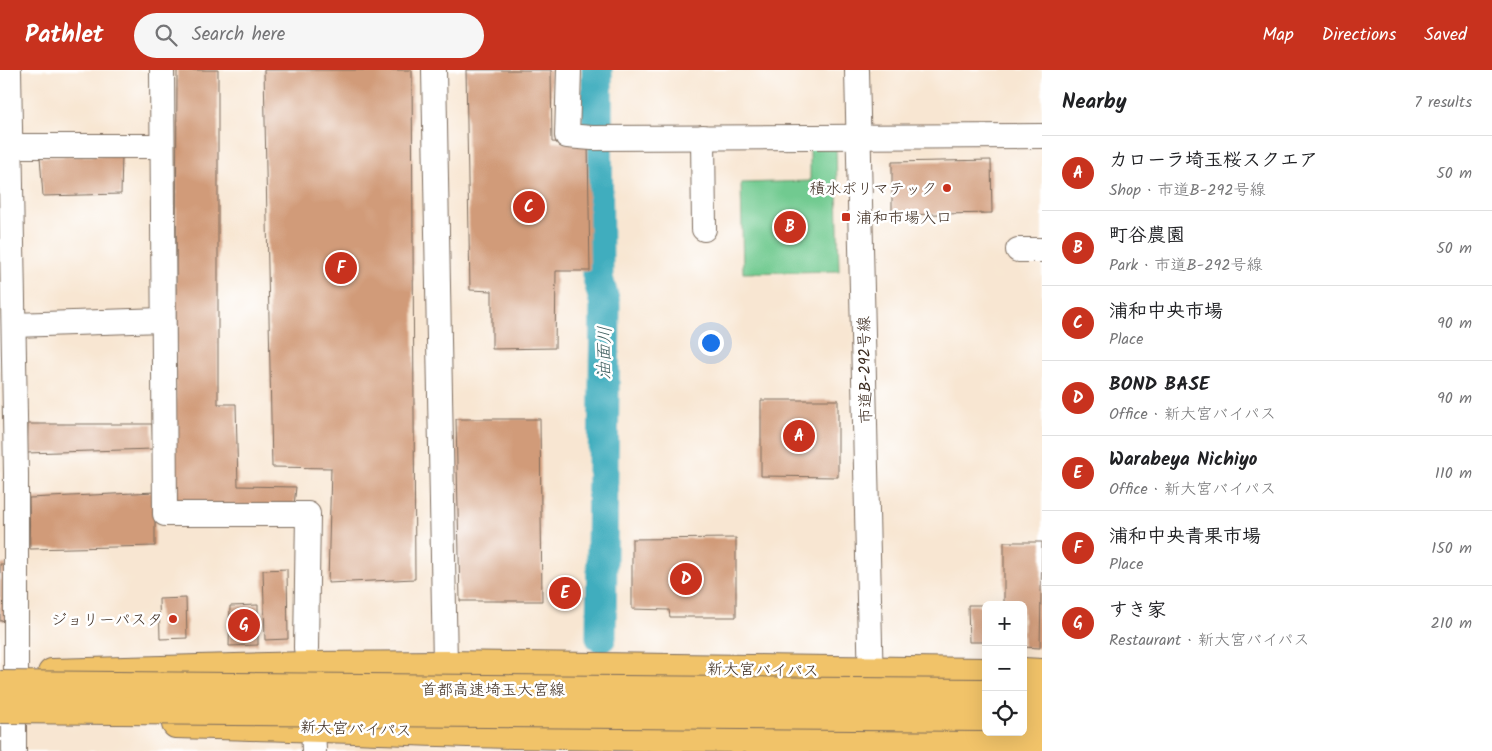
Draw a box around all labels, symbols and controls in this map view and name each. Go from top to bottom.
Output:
search box [134,13,484,58]
text: Pathlet [25,16,104,55]
text: Search here [192,20,285,50]
icon: search [152,21,180,49]
text: Map [1262,21,1294,50]
text: Directions [1322,21,1396,50]
text: Saved [1424,21,1467,50]
text: Nearby [1062,86,1127,119]
text: 7 results [1414,90,1472,115]
text: カローラ埼玉桜スクエア [1109,146,1318,176]
text: A [1073,161,1083,186]
text: 50 m [1436,161,1472,186]
place label: 積水ポリマテック [809,177,937,202]
text: Shop · 市道B-292号線 [1109,178,1266,203]
marker: 積水ポリマテック [941,182,953,194]
pin: C [513,188,545,226]
place label: 浦和市場入口 [856,206,952,231]
pin: B [774,208,806,246]
marker: 浦和市場入口 [840,211,852,223]
text: 町谷農園 [1109,221,1185,251]
text: B [1073,236,1083,261]
text: 50 m [1436,236,1472,261]
pin: F [325,249,357,287]
text: Park · 市道B-292号線 [1109,253,1263,278]
text: 浦和中央市場 [1109,297,1223,327]
text: C [1073,311,1083,336]
text: 90 m [1437,311,1472,336]
street label: 市道B-292号線 [852,316,879,424]
water label: 油面川 [591,326,620,380]
text: Place [1109,327,1143,352]
your location [698,330,724,356]
text: BOND BASE [1109,370,1209,400]
text: D [1073,386,1083,411]
text: 90 m [1437,386,1472,411]
text: Office · 新大宮バイパス [1109,402,1276,427]
pin: A [783,417,815,455]
text: Warabeya Nichiyo [1109,445,1258,475]
text: E [1074,461,1082,486]
text: 110 m [1435,461,1472,486]
text: Office · 新大宮バイパス [1109,477,1276,502]
text: 浦和中央青果市場 [1109,522,1261,552]
text: F [1074,536,1082,561]
text: 150 m [1431,536,1472,561]
text: Place [1109,552,1143,577]
pin: D [670,560,702,598]
pin: E [549,574,581,612]
text: すき家 [1109,596,1166,626]
map controls [982,601,1027,736]
button: + [982,601,1027,646]
pin: G [228,606,260,644]
place label: ジョリーパスタ [51,608,163,633]
text: G [1073,611,1083,636]
text: 210 m [1431,611,1472,636]
marker: ジョリーパスタ [167,613,179,625]
text: Restaurant · 新大宮バイパス [1109,628,1310,653]
button: − [982,646,1027,691]
street label: 新大宮バイパス [707,657,819,684]
street label: 首都高速埼玉大宮線 [421,678,565,703]
button: locate [982,691,1027,736]
street label: 新大宮バイパス [300,715,412,744]

